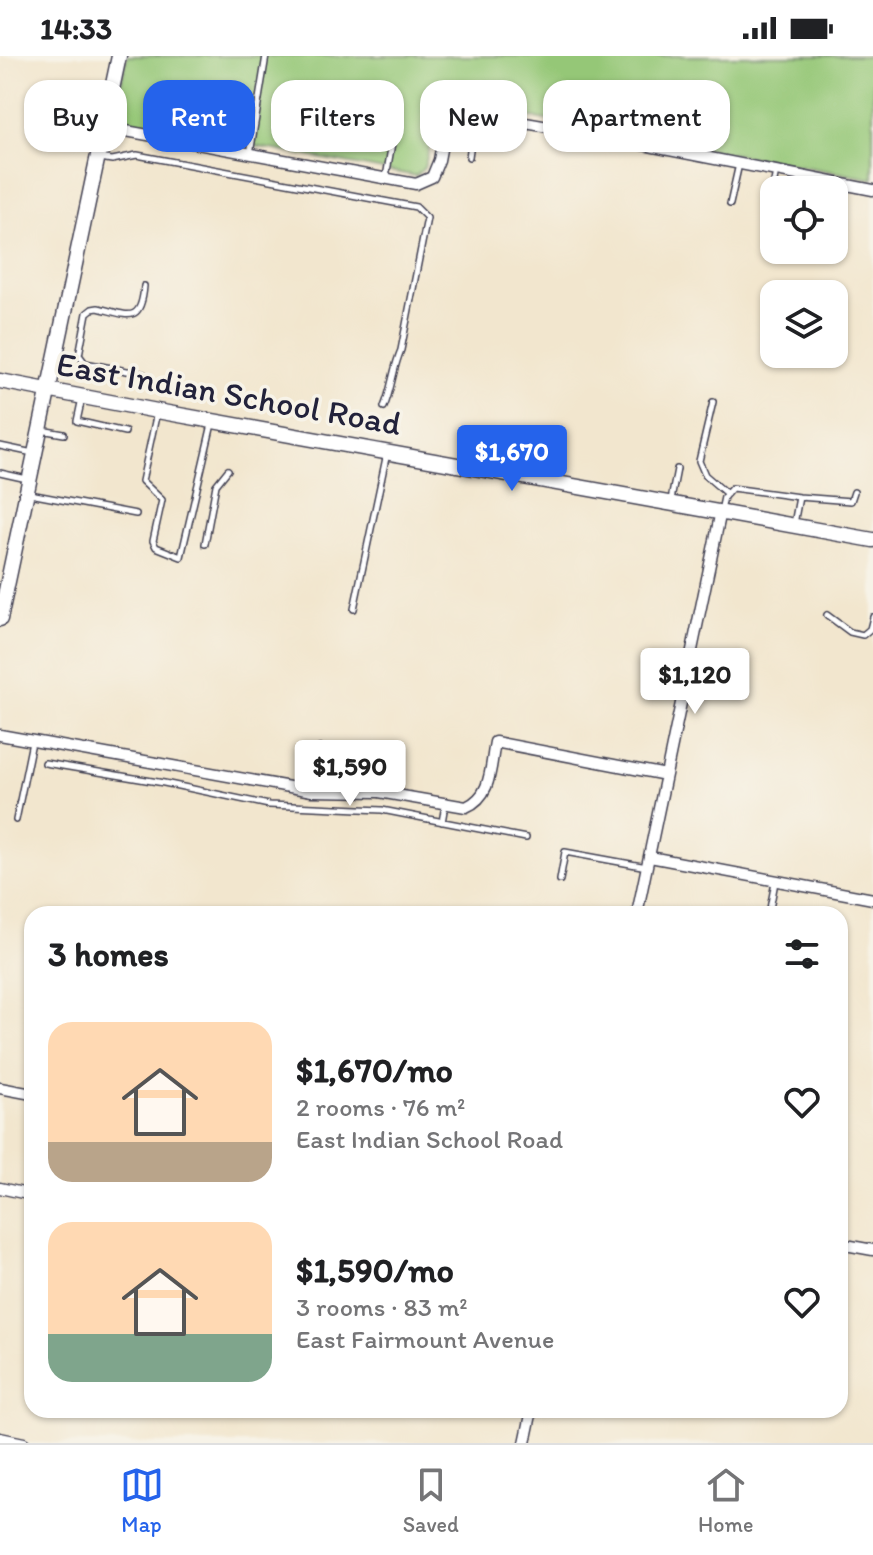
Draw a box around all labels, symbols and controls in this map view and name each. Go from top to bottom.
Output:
text: 14:33 [40,10,112,47]
chip: Buy [24,80,127,152]
chip: Rent [143,80,255,152]
chip: Filters [271,80,404,152]
chip: New [420,80,527,152]
chip: Apartment [543,80,730,152]
map controls [760,176,848,368]
button: locate [760,176,848,264]
button: layers [760,280,848,368]
street label: East Indian School Road [53,343,405,444]
pin: $1,670 [447,425,577,493]
text: $1,670 [475,435,549,467]
pin: $1,120 [630,648,760,716]
text: $1,120 [658,658,732,690]
pin: $1,590 [285,740,415,808]
text: $1,590 [313,750,387,782]
icon: filters [780,932,824,976]
text: 3 homes [48,934,169,975]
text: $1,670/mo [296,1050,453,1091]
icon: home [112,1054,208,1150]
icon: heart [780,1080,824,1124]
text: 2 rooms · 76 m² [296,1091,465,1123]
text: East Indian School Road [296,1123,563,1155]
text: $1,590/mo [296,1250,454,1291]
icon: home [112,1254,208,1350]
icon: heart [780,1280,824,1324]
text: 3 rooms · 83 m² [296,1291,468,1323]
text: East Fairmount Avenue [296,1323,554,1355]
tab: Map [120,1463,164,1538]
tab: Saved [403,1463,459,1538]
tab: Home [698,1463,753,1538]

